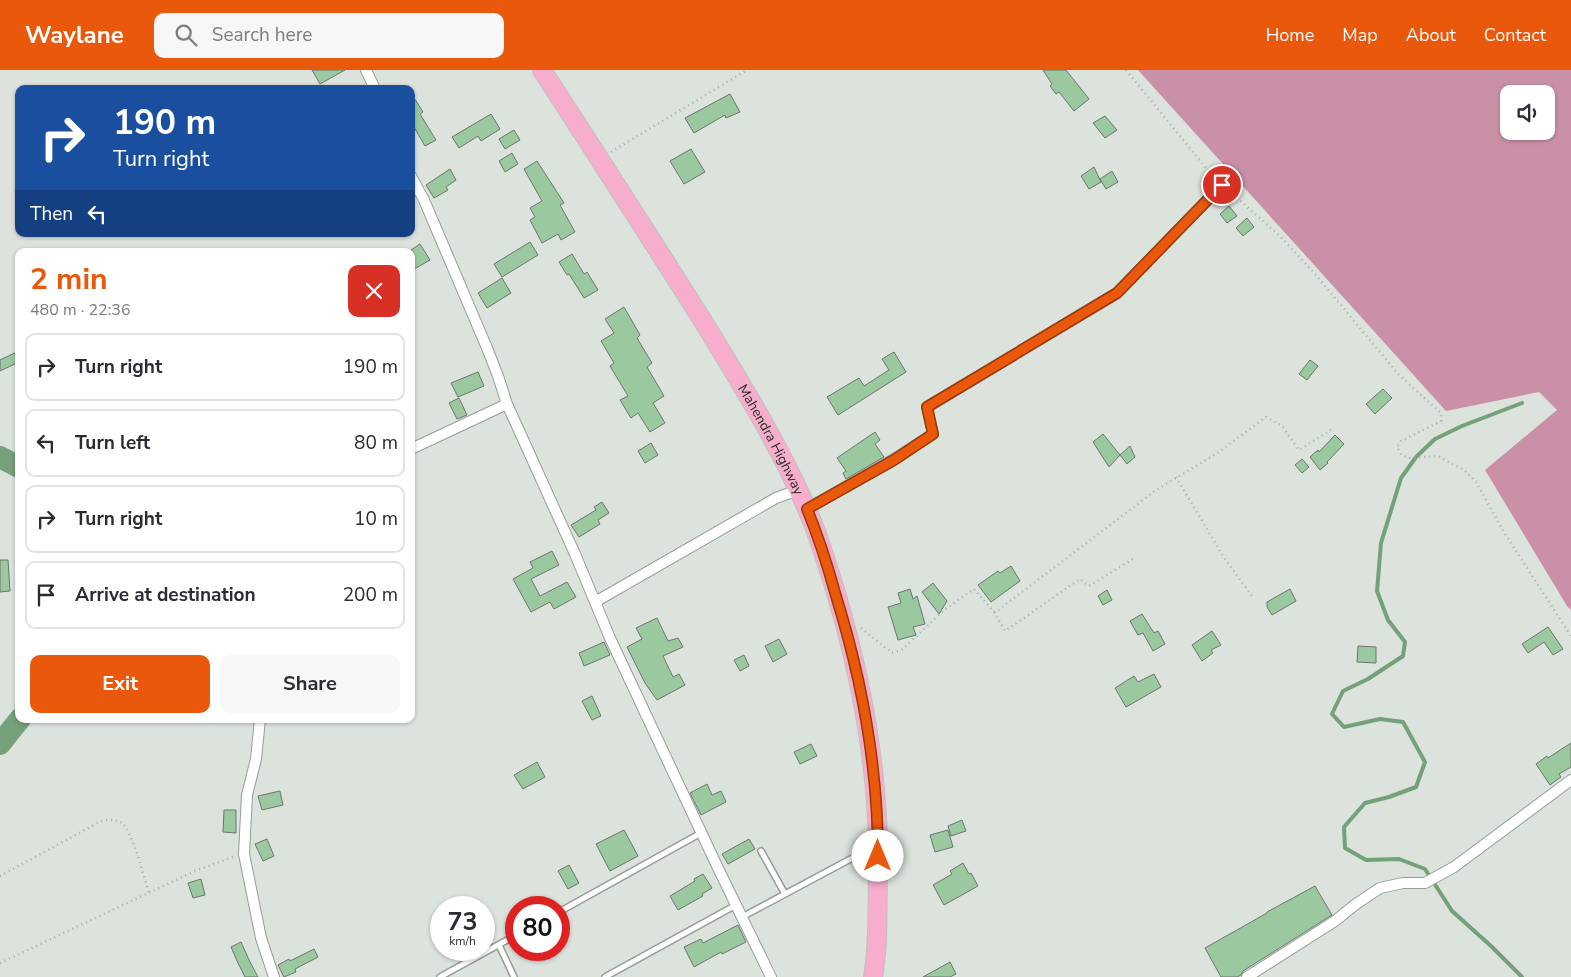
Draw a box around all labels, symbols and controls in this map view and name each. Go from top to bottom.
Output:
search box [154,13,504,58]
text: Waylane [25,19,124,51]
icon: search [172,21,200,49]
text: Search here [212,22,312,48]
text: Home [1266,23,1314,47]
text: Map [1342,23,1378,47]
text: About [1406,23,1456,47]
text: Contact [1484,23,1546,47]
map controls [1500,85,1555,140]
button: sound [1500,85,1555,140]
text: 190 m [113,99,216,146]
icon: right [30,105,95,170]
text: Turn right [113,144,209,174]
pin [1201,164,1243,206]
icon: arrive [1208,171,1236,199]
icon: left [83,200,111,228]
text: Then [30,201,73,227]
text: 2 min [30,259,108,300]
button: close [348,265,400,317]
text: 480 m · 22:36 [30,299,131,321]
icon: right [32,353,60,381]
text: Turn right [75,354,162,380]
text: 190 m [343,354,398,380]
street label: Mahendra Highway [733,381,809,499]
icon: left [32,429,60,457]
text: Turn left [75,430,150,456]
text: 80 m [354,430,398,456]
icon: right [32,505,60,533]
text: Turn right [75,506,162,532]
text: 10 m [354,506,398,532]
icon: arrive [32,581,60,609]
text: Arrive at destination [75,582,256,608]
text: 200 m [343,582,398,608]
button: Exit [30,655,210,713]
button: Share [220,655,400,713]
position arrow [851,829,903,881]
speed limit sign: 80 [505,896,570,961]
text: 73 [447,905,478,939]
text: km/h [449,933,476,949]

